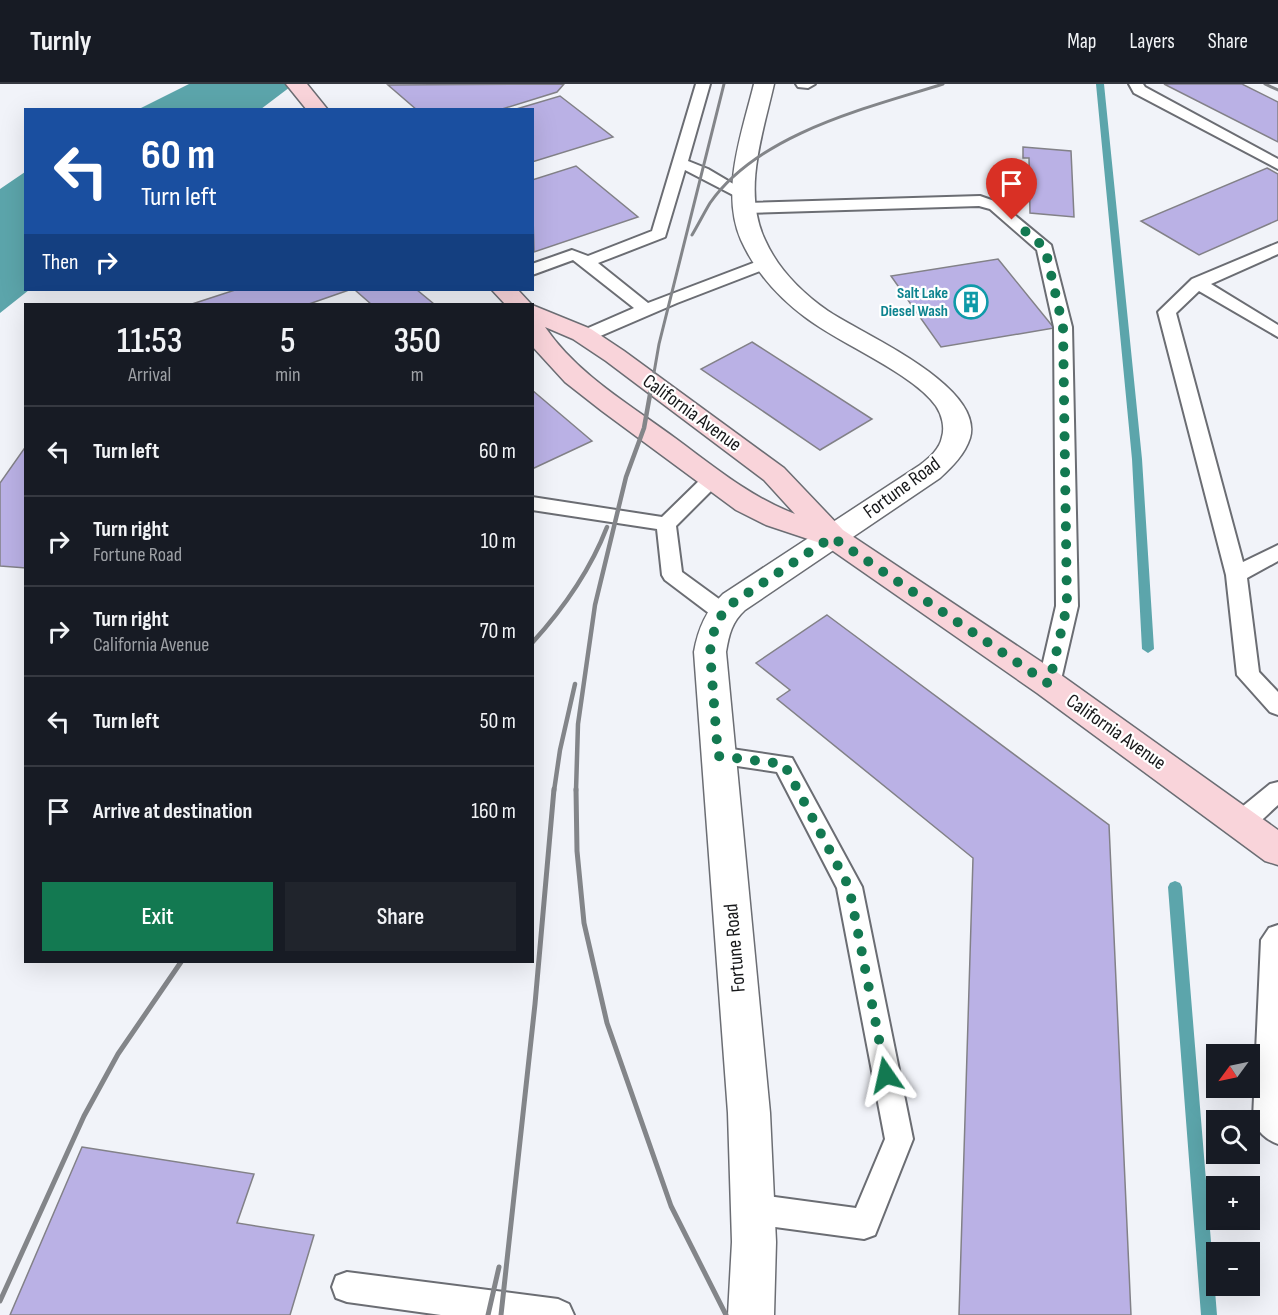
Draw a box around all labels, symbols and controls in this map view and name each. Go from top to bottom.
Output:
text: Turnly [30,25,91,58]
text: Map [1067,29,1096,54]
text: Layers [1129,29,1175,54]
text: Share [1208,29,1248,54]
text: 60 m [141,130,215,181]
icon: left [42,132,120,210]
pin [986,158,1037,220]
icon: arrive [995,167,1028,200]
text: Turn left [141,181,217,213]
icon: right [90,246,123,279]
text: Then [42,249,78,276]
place label: Salt Lake Diesel Wash [880,284,948,321]
building icon: Salt Lake Diesel Wash [953,284,989,320]
text: 11:53 [117,320,182,363]
text: 5 [280,320,296,363]
text: 350 [393,320,441,363]
text: Arrival [128,363,171,387]
text: min [275,363,300,387]
text: m [411,363,424,387]
street label: California Avenue [638,369,746,457]
icon: left [42,435,75,468]
text: Turn left [93,438,159,465]
text: 60 m [479,438,516,465]
street label: Fortune Road [859,452,945,524]
text: Turn right [93,516,169,543]
icon: right [42,525,75,558]
text: 10 m [481,528,516,555]
text: Fortune Road [93,543,182,567]
text: Turn right [93,606,169,633]
icon: right [42,615,75,648]
text: 70 m [480,618,516,645]
text: California Avenue [93,633,209,657]
street label: California Avenue [1061,689,1171,775]
icon: left [42,705,75,738]
text: Turn left [93,708,159,735]
text: 50 m [480,708,516,735]
icon: arrive [42,795,75,828]
text: Arrive at destination [93,798,252,825]
text: 160 m [471,798,516,825]
button: Exit [42,882,273,951]
button: Share [285,882,516,951]
street label: Fortune Road [719,903,751,993]
position arrow [854,1043,918,1107]
north arrow [1206,1044,1260,1098]
map controls [1206,1044,1260,1296]
button: search [1206,1110,1260,1164]
button: + [1206,1176,1260,1230]
button: − [1206,1242,1260,1296]

